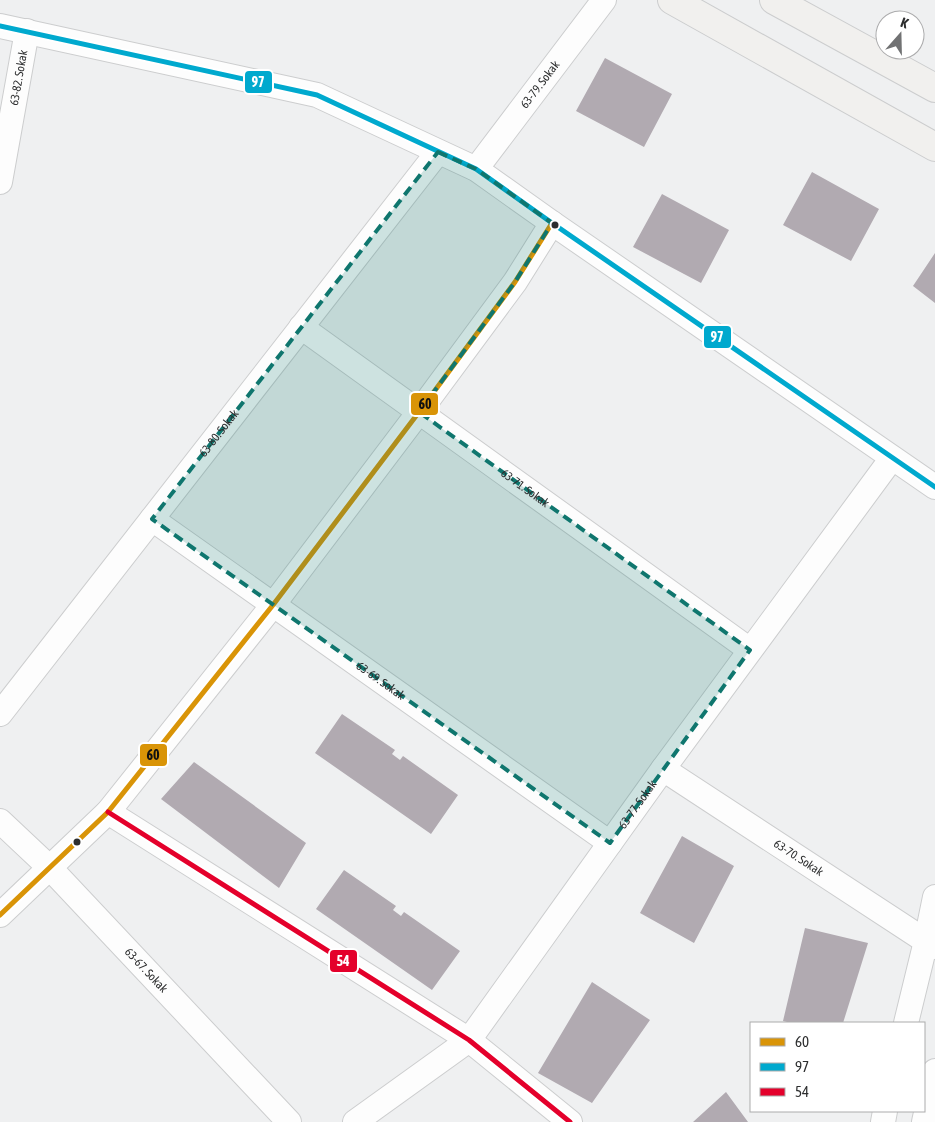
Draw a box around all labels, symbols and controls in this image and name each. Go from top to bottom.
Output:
north arrow [875,10,925,60]
text: K [898,14,911,32]
street label: 63-82. Sokak [7,48,31,107]
street label: 63-79. Sokak [517,57,563,111]
line badge: 97 [244,70,273,94]
text: 97 [251,74,265,90]
unlabelled marker [550,220,560,230]
line badge: 97 [703,325,732,349]
text: 97 [710,329,724,345]
line badge: 60 [410,392,439,416]
text: 60 [418,396,432,412]
street label: 63-80. Sokak [196,406,242,460]
street label: 63-71. Sokak [498,466,553,511]
street label: 63-69. Sokak [354,659,408,703]
line badge: 60 [139,743,168,767]
text: 60 [146,747,160,763]
street label: 63-77. Sokak [616,777,660,831]
street label: 63-70. Sokak [771,836,827,879]
unlabelled marker [72,837,82,847]
street label: 63-67. Sokak [122,945,171,996]
line badge: 54 [329,949,358,973]
text: 54 [336,953,350,969]
legend [750,1022,925,1112]
text: 60 [795,1033,809,1050]
text: 97 [795,1058,809,1075]
text: 54 [795,1083,809,1100]

